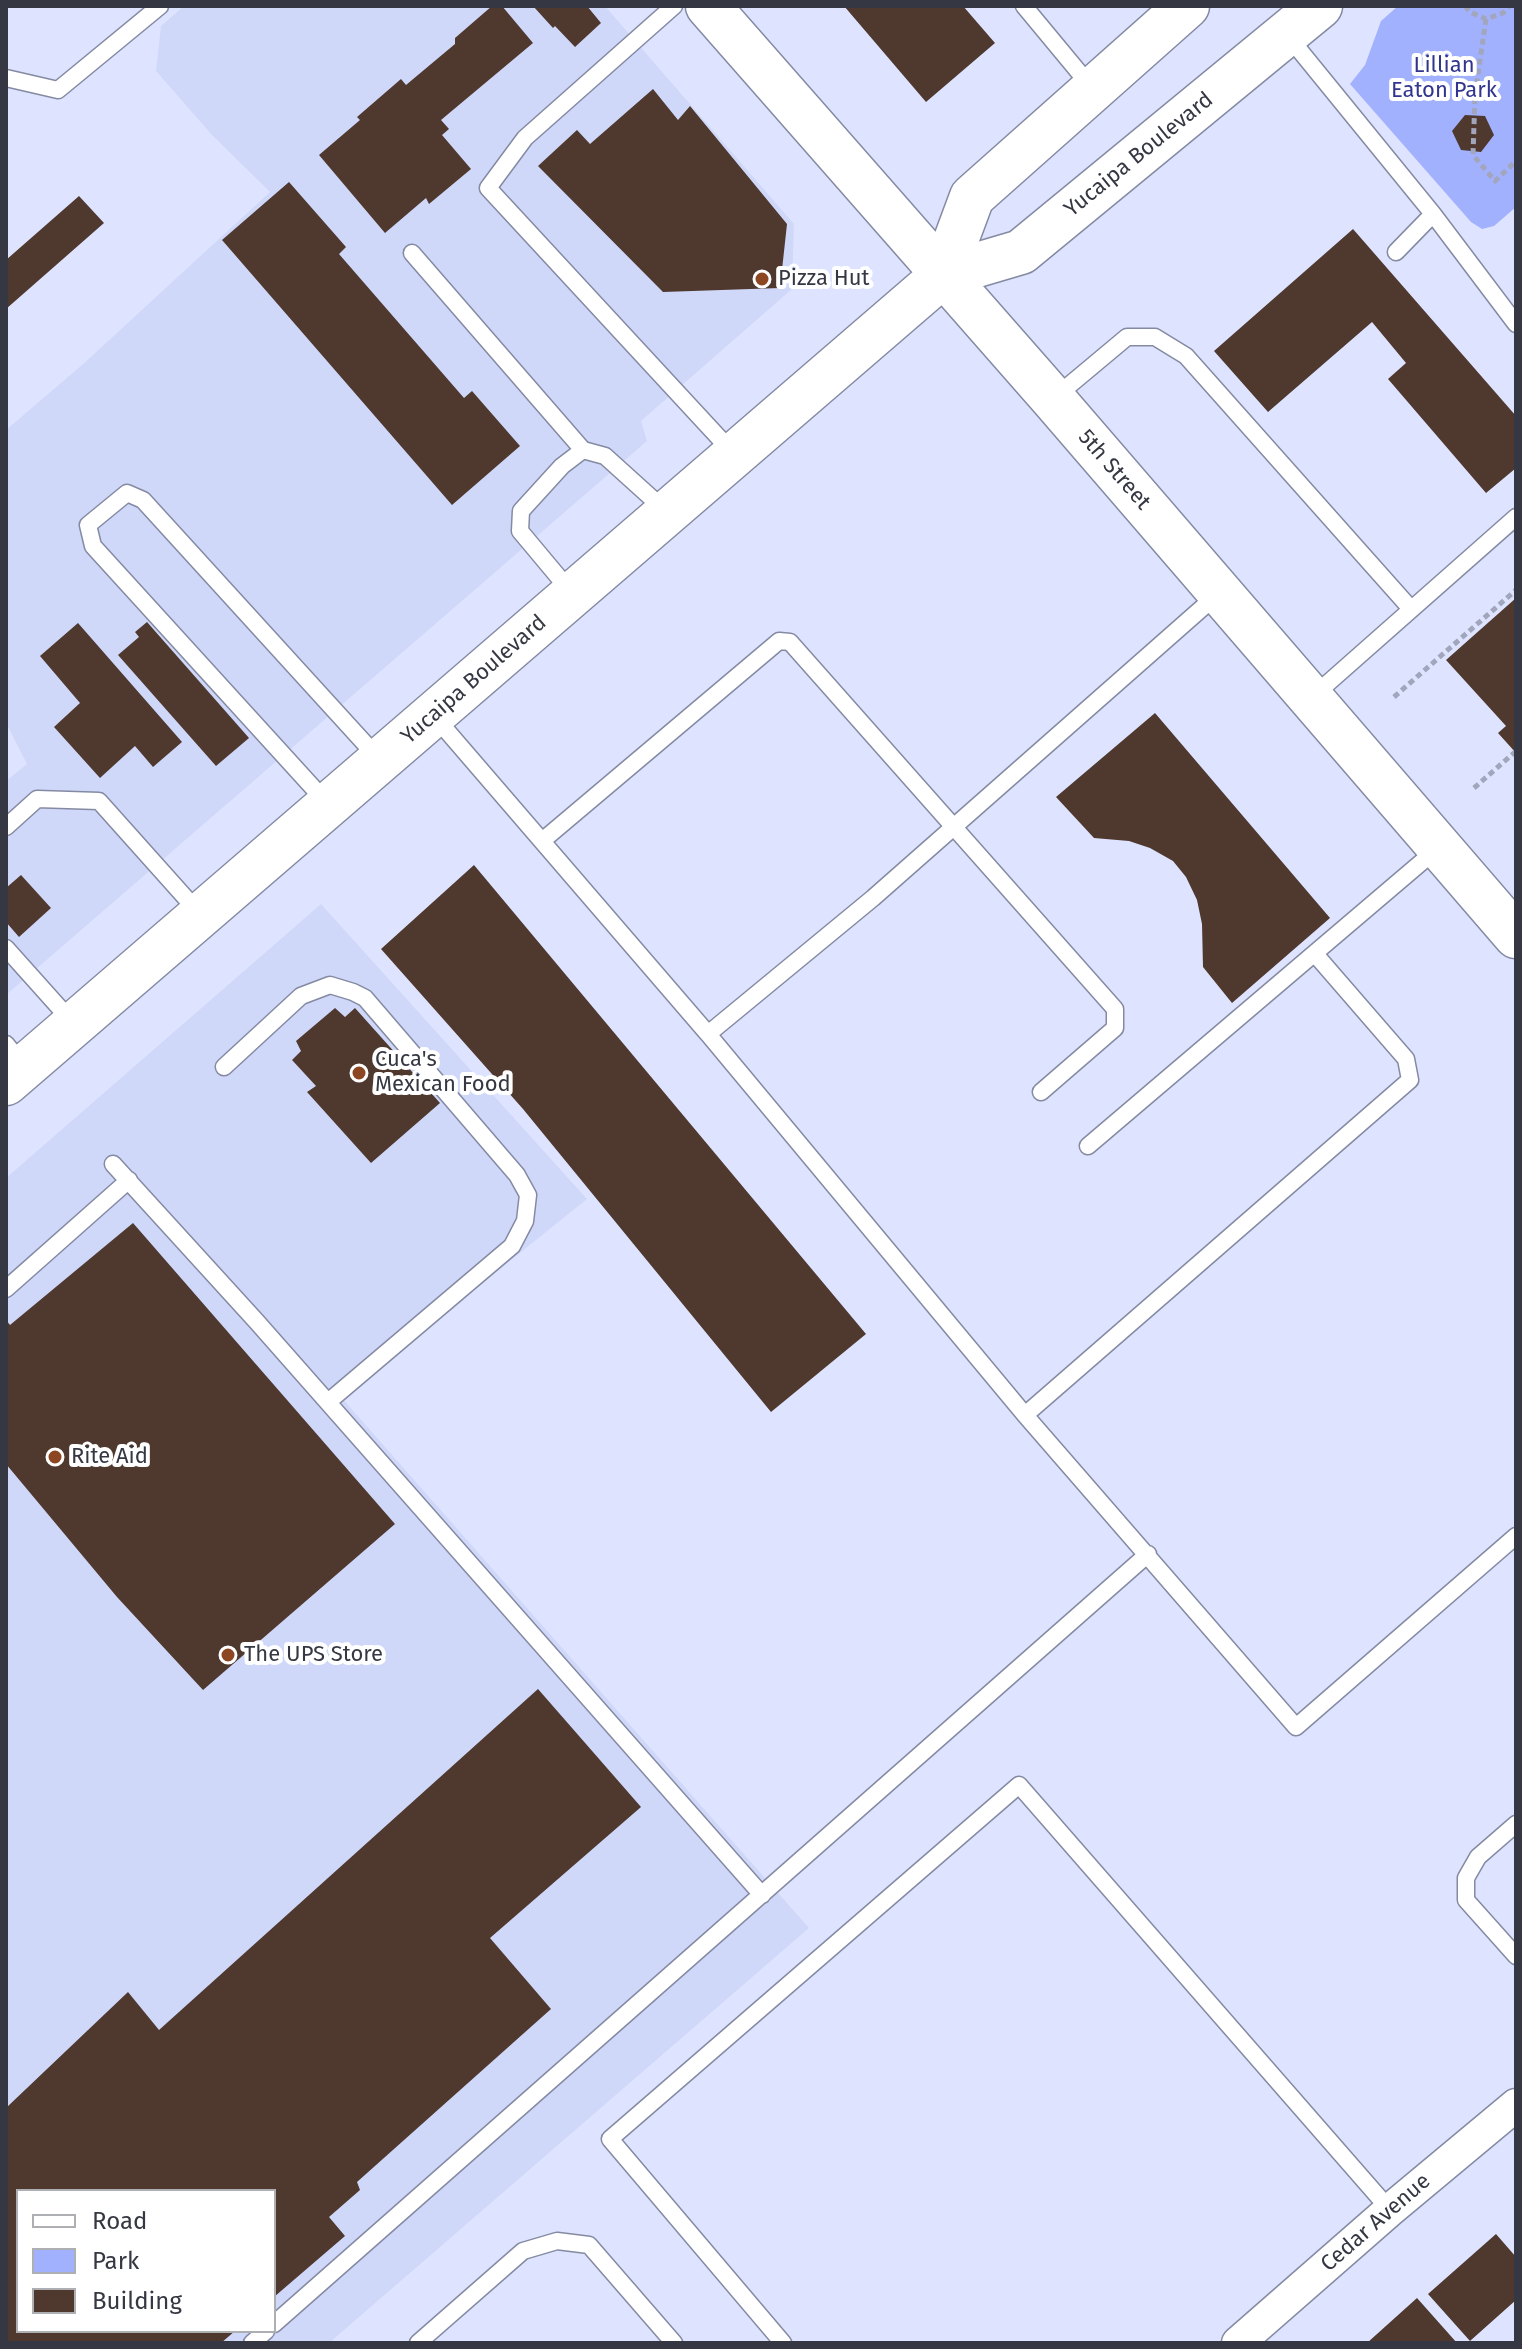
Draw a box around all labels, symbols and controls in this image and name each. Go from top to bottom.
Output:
park label: Lillian Eaton Park [1391,53,1497,104]
street label: Yucaipa Boulevard [1059,87,1219,223]
place label: Pizza Hut [778,266,869,292]
marker: Pizza Hut [753,270,771,288]
street label: 5th Street [1072,425,1156,515]
street label: Yucaipa Boulevard [396,610,552,750]
place label: Cuca's Mexican Food [375,1047,511,1098]
marker: Cuca's Mexican Food [350,1064,368,1082]
place label: Rite Aid [71,1444,148,1470]
marker: Rite Aid [46,1448,64,1466]
place label: The UPS Store [244,1642,383,1668]
marker: The UPS Store [219,1646,237,1664]
street label: Cedar Avenue [1316,2168,1436,2278]
legend [16,2189,276,2333]
text: Road [92,2207,147,2235]
text: Park [92,2247,139,2275]
text: Building [92,2287,182,2315]

